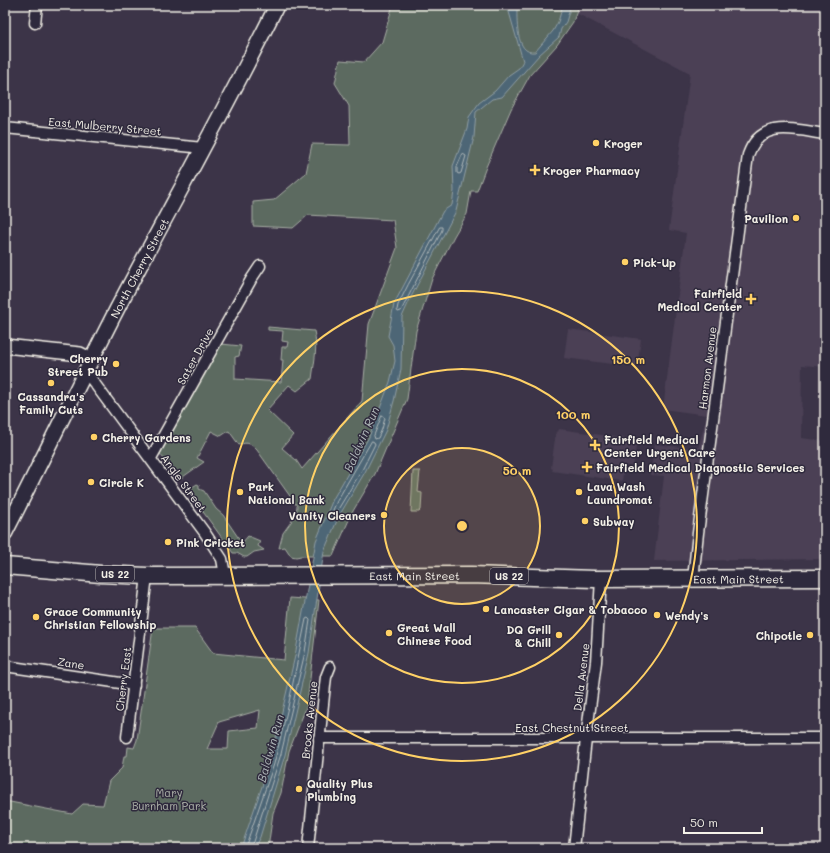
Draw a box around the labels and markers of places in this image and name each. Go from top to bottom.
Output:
place label: Kroger [604,136,643,151]
marker: Kroger [591,138,601,148]
place label: Kroger Pharmacy [543,163,640,178]
marker: Kroger Pharmacy [530,165,540,175]
place label: Pavilion [744,211,788,226]
marker: Pavilion [791,213,801,223]
place label: Pick-Up [633,255,676,270]
marker: Pick-Up [620,257,630,267]
place label: Fairfield Medical Center [657,286,742,314]
marker: Fairfield Medical Center [745,293,757,305]
place label: Cherry Street Pub [48,351,108,379]
marker: Cherry Street Pub [111,359,121,369]
marker: Cassandra's Family Cuts [46,378,56,388]
place label: Cassandra's Family Cuts [17,389,85,417]
place label: Cherry Gardens [102,430,191,445]
marker: Cherry Gardens [89,432,99,442]
place label: Fairfield Medical Center Urgent Care [604,432,716,460]
marker: Fairfield Medical Center Urgent Care [589,439,601,451]
place label: Fairfield Medical Diagnostic Services [596,460,805,475]
marker: Fairfield Medical Diagnostic Services [581,461,593,473]
place label: Circle K [99,475,144,490]
marker: Circle K [86,477,96,487]
place label: Park National Bank [248,479,325,507]
place label: Lava Wash Laundromat [587,479,653,507]
marker: Park National Bank [235,487,245,497]
marker: Lava Wash Laundromat [574,487,584,497]
place label: Vanity Cleaners [289,508,376,523]
marker: Vanity Cleaners [379,510,389,520]
place label: Subway [593,514,634,529]
marker: Subway [580,516,590,526]
centre of rings [455,519,469,533]
place label: Pink Cricket [176,535,245,550]
marker: Pink Cricket [163,537,173,547]
place label: Lancaster Cigar & Tobacco [494,602,648,617]
place label: Grace Community Christian Fellowship [44,604,157,632]
marker: Lancaster Cigar & Tobacco [481,604,491,614]
place label: Wendy's [665,608,709,623]
marker: Wendy's [652,610,662,620]
marker: Grace Community Christian Fellowship [31,612,41,622]
place label: Great Wall Chinese Food [397,620,472,648]
place label: DQ Grill & Chill [506,622,551,650]
marker: Great Wall Chinese Food [384,628,394,638]
place label: Chipotle [756,628,802,643]
marker: DQ Grill & Chill [554,630,564,640]
marker: Chipotle [805,630,815,640]
place label: Quality Plus Plumbing [307,776,373,804]
marker: Quality Plus Plumbing [294,784,304,794]

